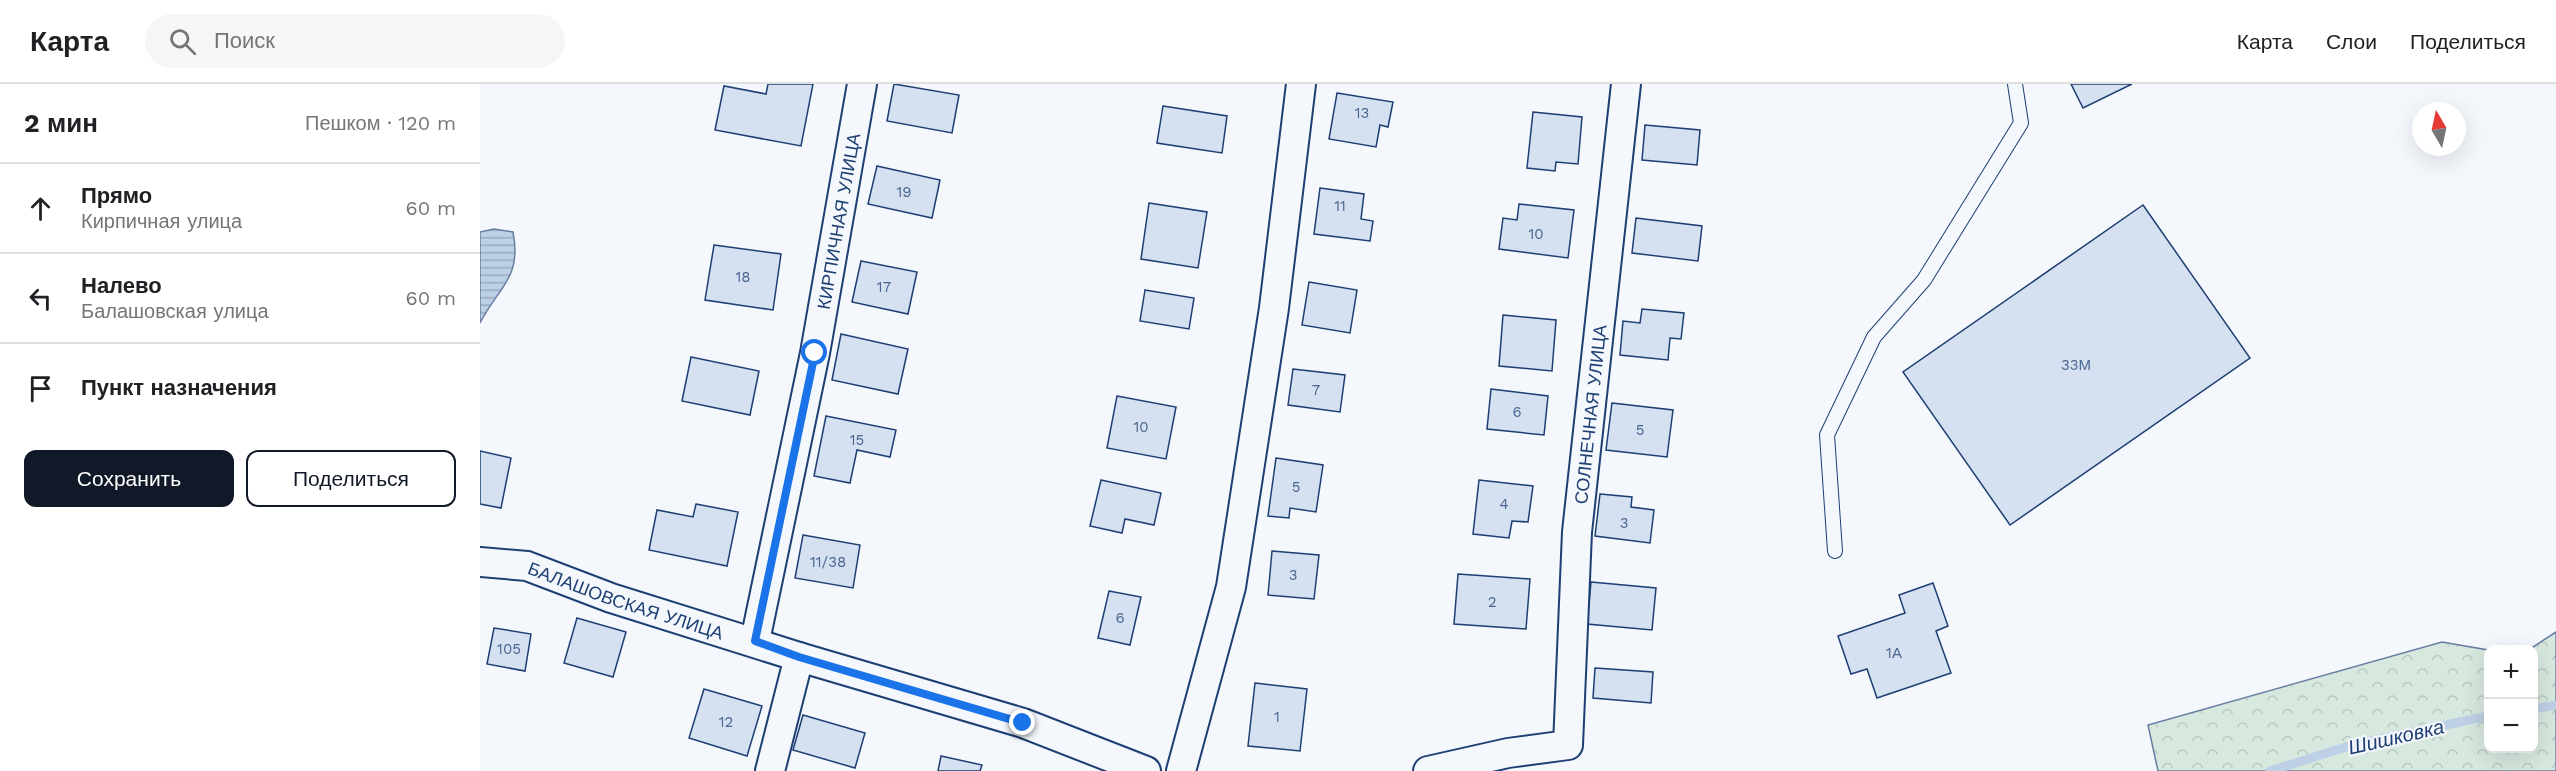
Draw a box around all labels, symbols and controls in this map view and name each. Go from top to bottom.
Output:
search box [145,14,565,68]
text: Карта [30,25,109,58]
icon: search [166,25,199,58]
text: Поиск [214,28,275,53]
text: Карта [2237,29,2293,54]
text: Слои [2326,29,2377,54]
text: Поделиться [2410,29,2526,54]
north arrow [2412,102,2466,156]
house number: 13 [1355,104,1369,122]
text: 2 мин [24,108,98,138]
text: Пешком · 120 m [305,111,456,135]
street label: КИРПИЧНАЯ УЛИЦА [812,131,864,311]
text: Прямо [81,183,152,208]
house number: 19 [896,183,912,201]
icon: ahead [24,192,57,225]
text: 60 m [406,196,456,220]
house number: 11 [1334,197,1346,215]
text: Кирпичная улица [81,209,242,233]
house number: 10 [1528,225,1544,243]
house number: 18 [735,268,751,286]
text: Налево [81,273,162,298]
house number: 17 [877,278,891,296]
icon: left [24,282,57,315]
text: 60 m [406,286,456,310]
text: Балашовская улица [81,299,269,323]
street label: СОЛНЕЧНАЯ УЛИЦА [1570,324,1610,505]
route start [801,339,827,365]
house number: 33М [2061,356,2091,374]
icon: arrive [24,372,57,405]
text: Пункт назначения [81,375,277,400]
house number: 7 [1312,381,1320,399]
house number: 6 [1512,403,1522,421]
house number: 10 [1133,418,1149,436]
house number: 5 [1636,421,1644,439]
house number: 15 [850,431,864,449]
button: Сохранить [24,450,234,507]
button: Поделиться [246,450,456,507]
house number: 5 [1292,478,1300,496]
house number: 4 [1499,495,1509,513]
house number: 3 [1620,514,1628,532]
house number: 11/38 [810,553,846,571]
street label: БАЛАШОВСКАЯ УЛИЦА [525,557,726,643]
house number: 3 [1289,566,1297,584]
house number: 2 [1488,593,1496,611]
house number: 6 [1115,609,1125,627]
house number: 105 [497,640,521,658]
house number: 1А [1886,644,1902,662]
map controls [2484,645,2538,753]
button: + [2484,645,2538,699]
button: − [2484,699,2538,753]
house number: 1 [1274,708,1280,726]
route end [1009,709,1035,735]
house number: 12 [719,713,733,731]
water label: Шишковка [2346,714,2446,760]

